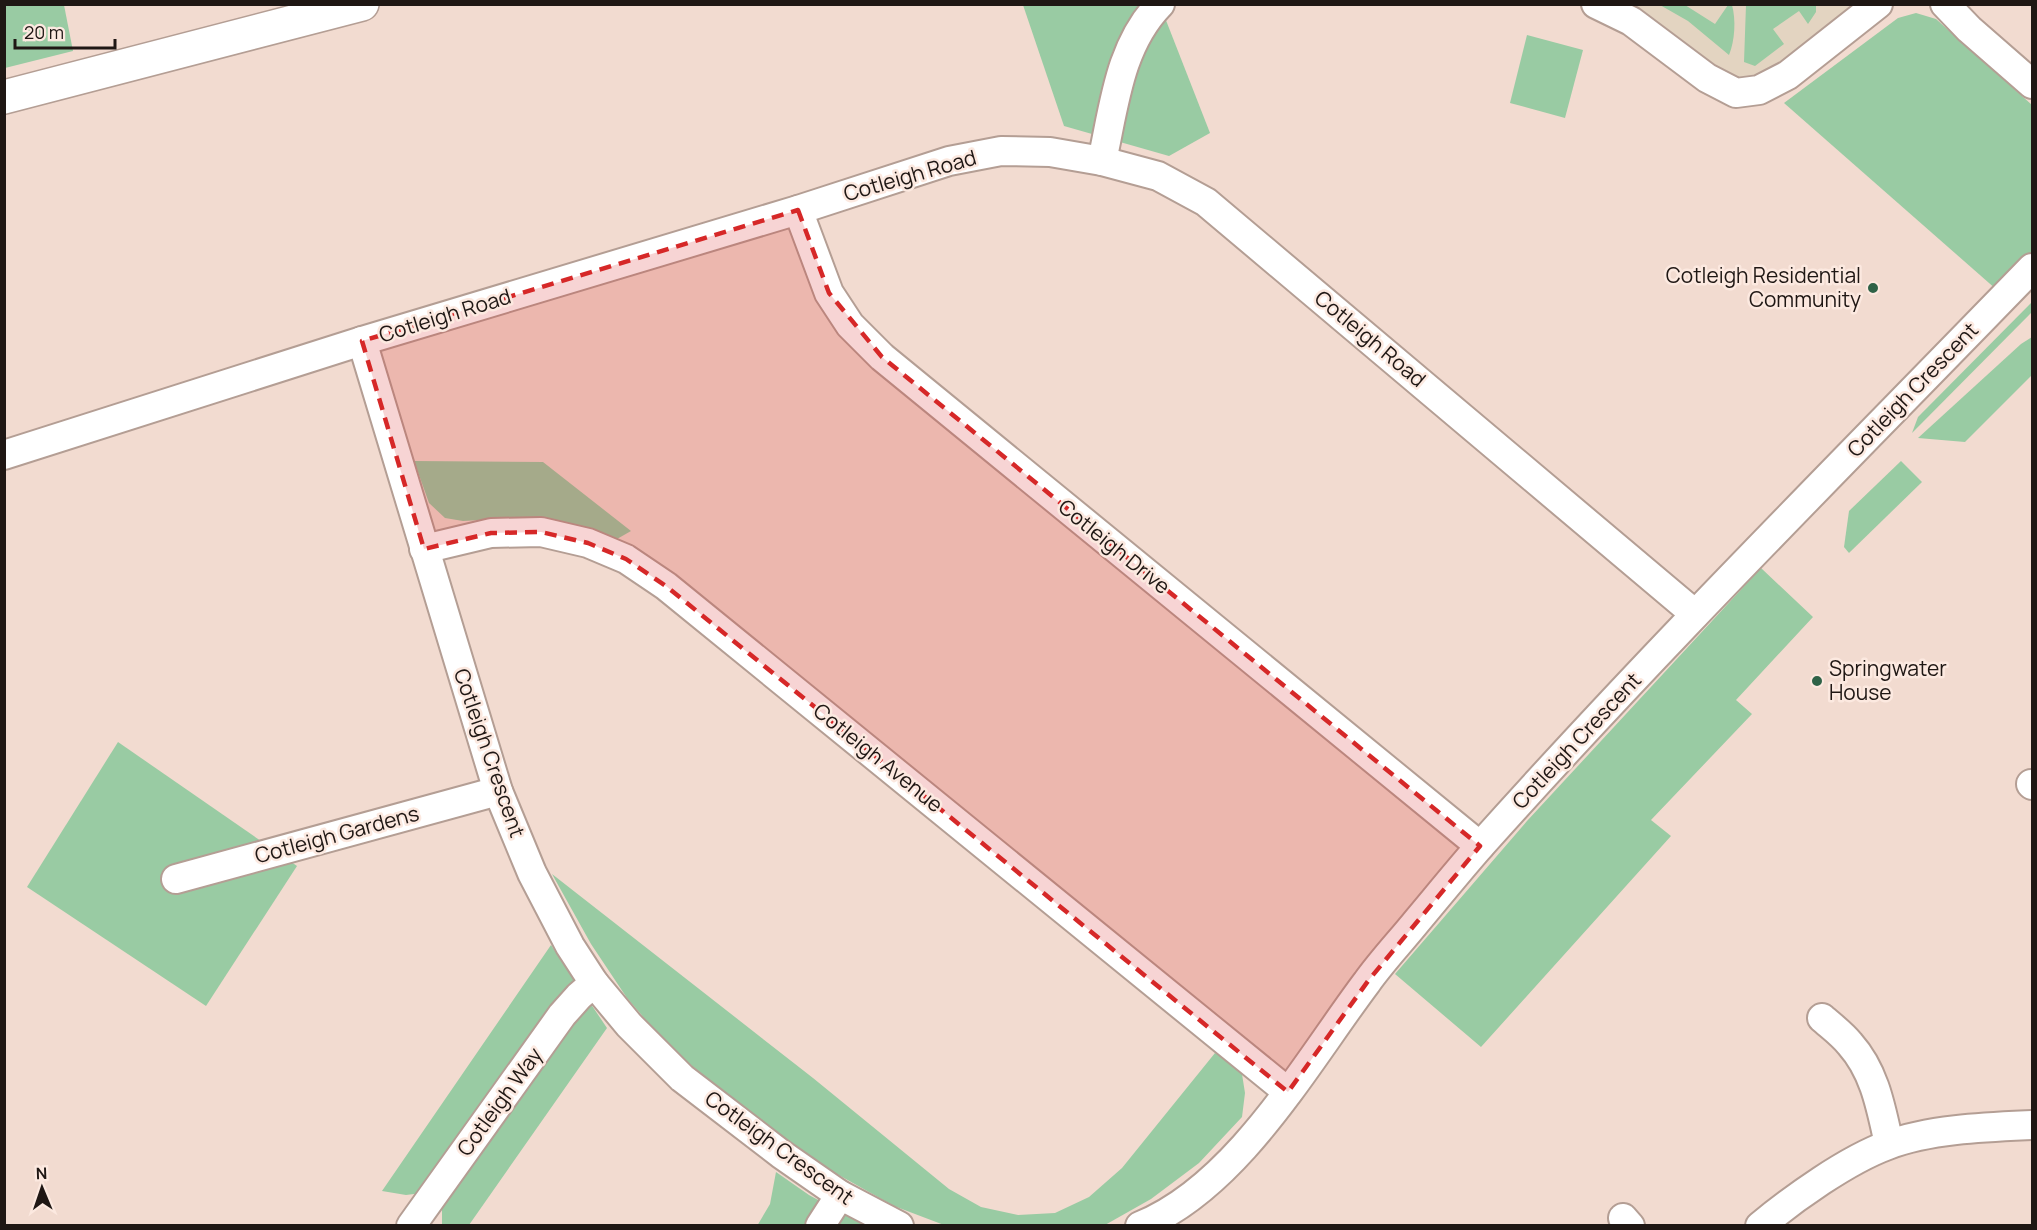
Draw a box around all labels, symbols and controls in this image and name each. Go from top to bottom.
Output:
scale bar [15,12,116,50]
text: 20 m [24,20,64,44]
street label: Cotleigh Road [840,143,979,207]
place label: Cotleigh Residential Community [1666,261,1861,313]
marker: Cotleigh Residential Community [1866,281,1880,295]
street label: Cotleigh Road [375,282,514,348]
street label: Cotleigh Road [1309,284,1432,393]
street label: Cotleigh Crescent [1841,316,1984,463]
street label: Cotleigh Drive [1053,492,1176,600]
place label: Springwater House [1829,654,1947,706]
street label: Cotleigh Crescent [448,664,532,841]
street label: Cotleigh Crescent [1506,666,1647,815]
marker: Springwater House [1810,674,1824,688]
street label: Cotleigh Avenue [808,696,949,818]
street label: Cotleigh Gardens [252,799,422,869]
street label: Cotleigh Way [450,1041,548,1161]
street label: Cotleigh Crescent [700,1084,859,1211]
north arrow [12,1158,72,1218]
text: N [35,1162,48,1184]

